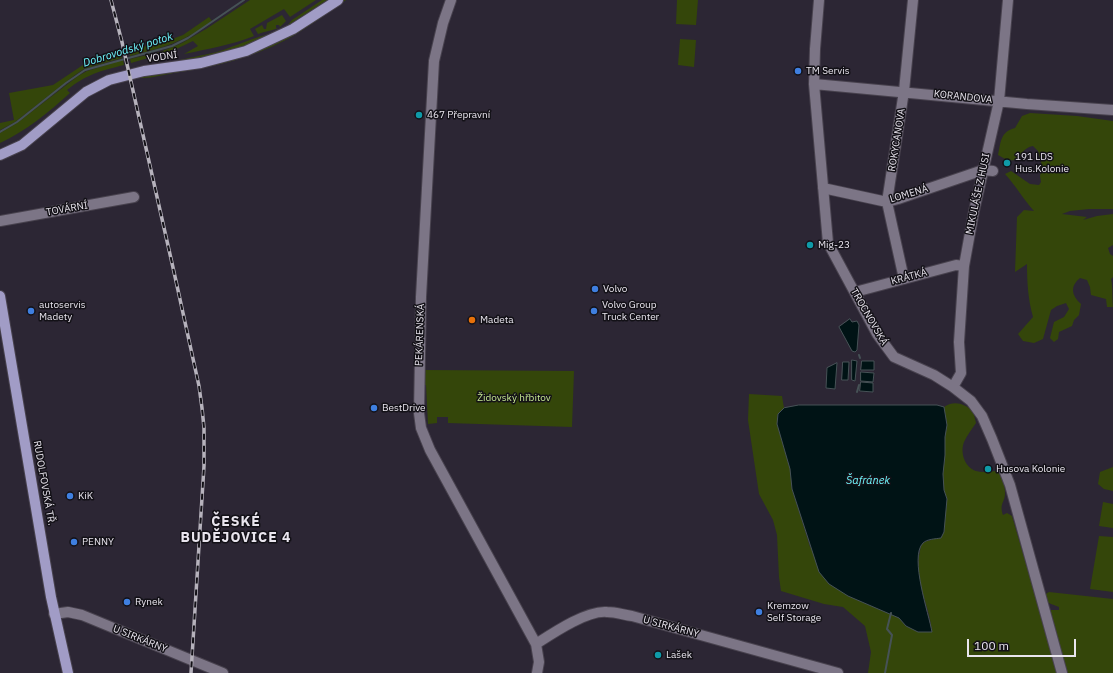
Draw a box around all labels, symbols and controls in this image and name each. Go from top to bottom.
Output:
water label: Dobrovodský potok [81,30,175,70]
street label: VODNÍ [146,49,178,65]
place label: TM Servis [806,65,850,77]
marker: TM Servis [793,66,803,76]
street label: KORANDOVA [933,88,993,106]
street label: ROKYCANOVA [886,107,908,173]
place label: 467 Přepravní [427,109,490,121]
marker: 467 Přepravní [414,110,424,120]
place label: 191 LDS Hus.Kolonie [1015,151,1069,174]
street label: MIKULÁŠE Z HUSI [964,152,992,236]
marker: 191 LDS Hus.Kolonie [1002,158,1012,168]
street label: LOMENÁ [888,183,930,205]
street label: TOVÁRNÍ [45,199,89,219]
place label: Mig-23 [818,239,850,251]
marker: Mig-23 [805,240,815,250]
street label: KRÁTKÁ [890,266,928,288]
place label: Volvo [603,283,627,295]
marker: Volvo [590,284,600,294]
street label: TROCNOVSKÁ [848,286,890,348]
place label: autoservis Madety [39,299,86,322]
place label: Volvo Group Truck Center [602,299,659,322]
street label: PEKÁRENSKÁ [413,304,427,366]
marker: autoservis Madety [26,306,36,316]
marker: Volvo Group Truck Center [589,306,599,316]
place label: Madeta [480,314,514,326]
marker: Madeta [467,315,477,325]
park label: Židovský hřbitov [477,392,551,404]
place label: BestDrive [382,402,426,414]
marker: BestDrive [369,403,379,413]
street label: RUDOLFOVSKÁ TŘ. [31,440,57,526]
place label: Husova Kolonie [996,463,1065,475]
marker: Husova Kolonie [983,464,993,474]
water label: Šafránek [846,474,890,488]
place label: KiK [78,490,93,502]
marker: KiK [65,491,75,501]
district label: ČESKÉ BUDĚJOVICE 4 [181,514,291,546]
place label: PENNY [82,536,114,548]
marker: PENNY [69,537,79,547]
place label: Rynek [135,596,163,608]
marker: Rynek [122,597,132,607]
place label: Kremzow Self Storage [767,600,821,624]
marker: Kremzow Self Storage [754,607,764,617]
street label: U SIRKÁRNY [642,614,700,640]
street label: U SIRKÁRNY [111,623,169,655]
scale bar [969,631,1078,657]
text: 100 m [974,638,1009,653]
place label: Lašek [666,649,692,661]
marker: Lašek [653,650,663,660]

